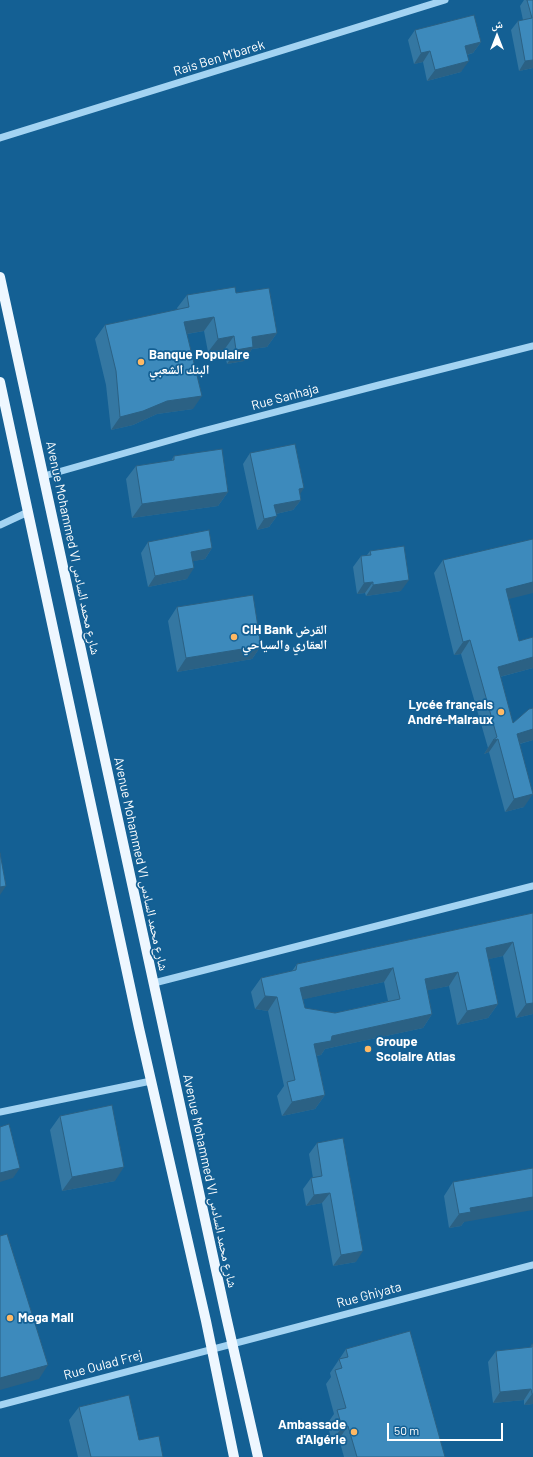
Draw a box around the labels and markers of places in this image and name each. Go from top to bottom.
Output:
place label: Banque Populaire البنك الشعبي [149,347,250,378]
marker: Banque Populaire البنك الشعبي [136,357,146,367]
place label: CIH Bank القرض العقاري والسياحي [242,622,327,653]
marker: CIH Bank القرض العقاري والسياحي [229,632,239,642]
place label: Lycée français André-Malraux [407,697,493,728]
marker: Lycée français André-Malraux [496,707,506,717]
place label: Groupe Scolaire Atlas [376,1034,456,1065]
marker: Groupe Scolaire Atlas [363,1044,373,1054]
place label: Mega Mall [18,1310,74,1326]
marker: Mega Mall [5,1313,15,1323]
place label: Ambassade d'Algérie [278,1417,346,1448]
marker: Ambassade d'Algérie [349,1427,359,1437]

